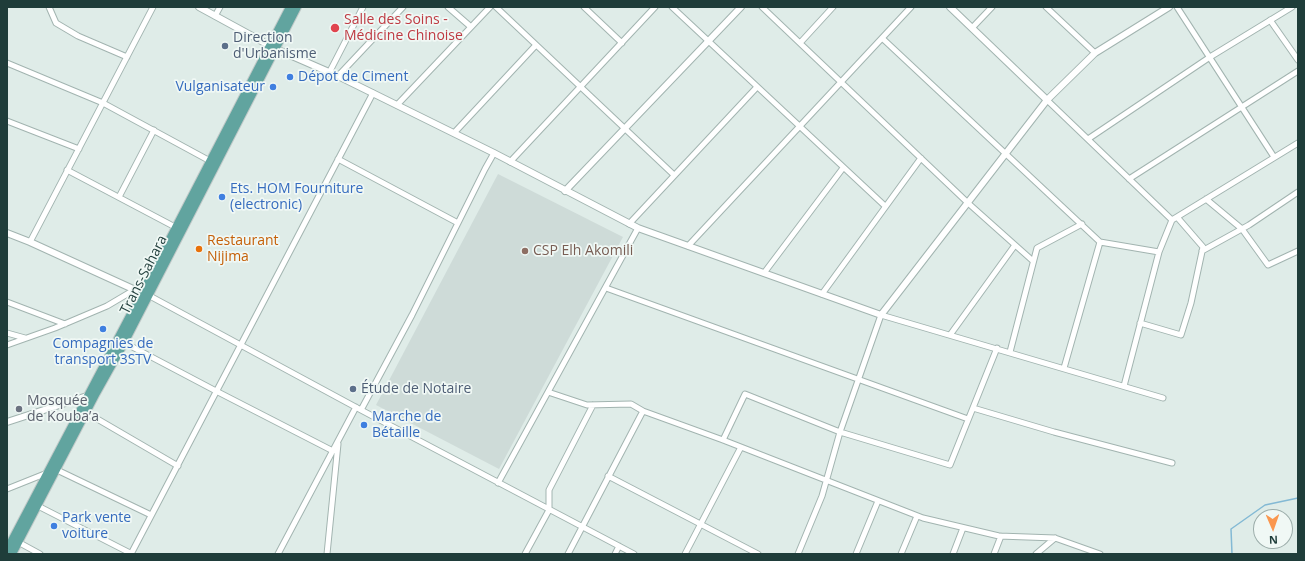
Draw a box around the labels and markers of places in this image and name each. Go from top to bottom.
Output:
place label: Salle des Soins - Médicine Chinoise [344,12,463,44]
marker: Salle des Soins - Médicine Chinoise [329,22,341,34]
place label: Direction d'Urbanisme [233,30,317,62]
marker: Direction d'Urbanisme [220,41,230,51]
place label: Dépot de Ciment [298,69,408,85]
marker: Dépot de Ciment [285,72,295,82]
place label: Vulganisateur [175,79,265,95]
marker: Vulganisateur [268,82,278,92]
place label: Ets. HOM Fourniture (electronic) [230,181,363,214]
marker: Ets. HOM Fourniture (electronic) [217,192,227,202]
place label: Restaurant Nijima [207,233,279,266]
place label: CSP Elh Akomili [533,243,633,259]
marker: Restaurant Nijima [194,244,204,254]
marker: CSP Elh Akomili [520,246,530,256]
marker: Compagnies de transport 3STV [98,324,108,334]
place label: Compagnies de transport 3STV [53,336,153,368]
place label: Étude de Notaire [361,381,471,397]
marker: Étude de Notaire [348,384,358,394]
place label: Mosquée de Kouba’a [27,393,99,426]
marker: Mosquée de Kouba’a [14,404,24,414]
place label: Marche de Bétaille [372,409,441,442]
marker: Marche de Bétaille [359,420,369,430]
place label: Park vente voiture [62,510,131,542]
marker: Park vente voiture [49,521,59,531]

